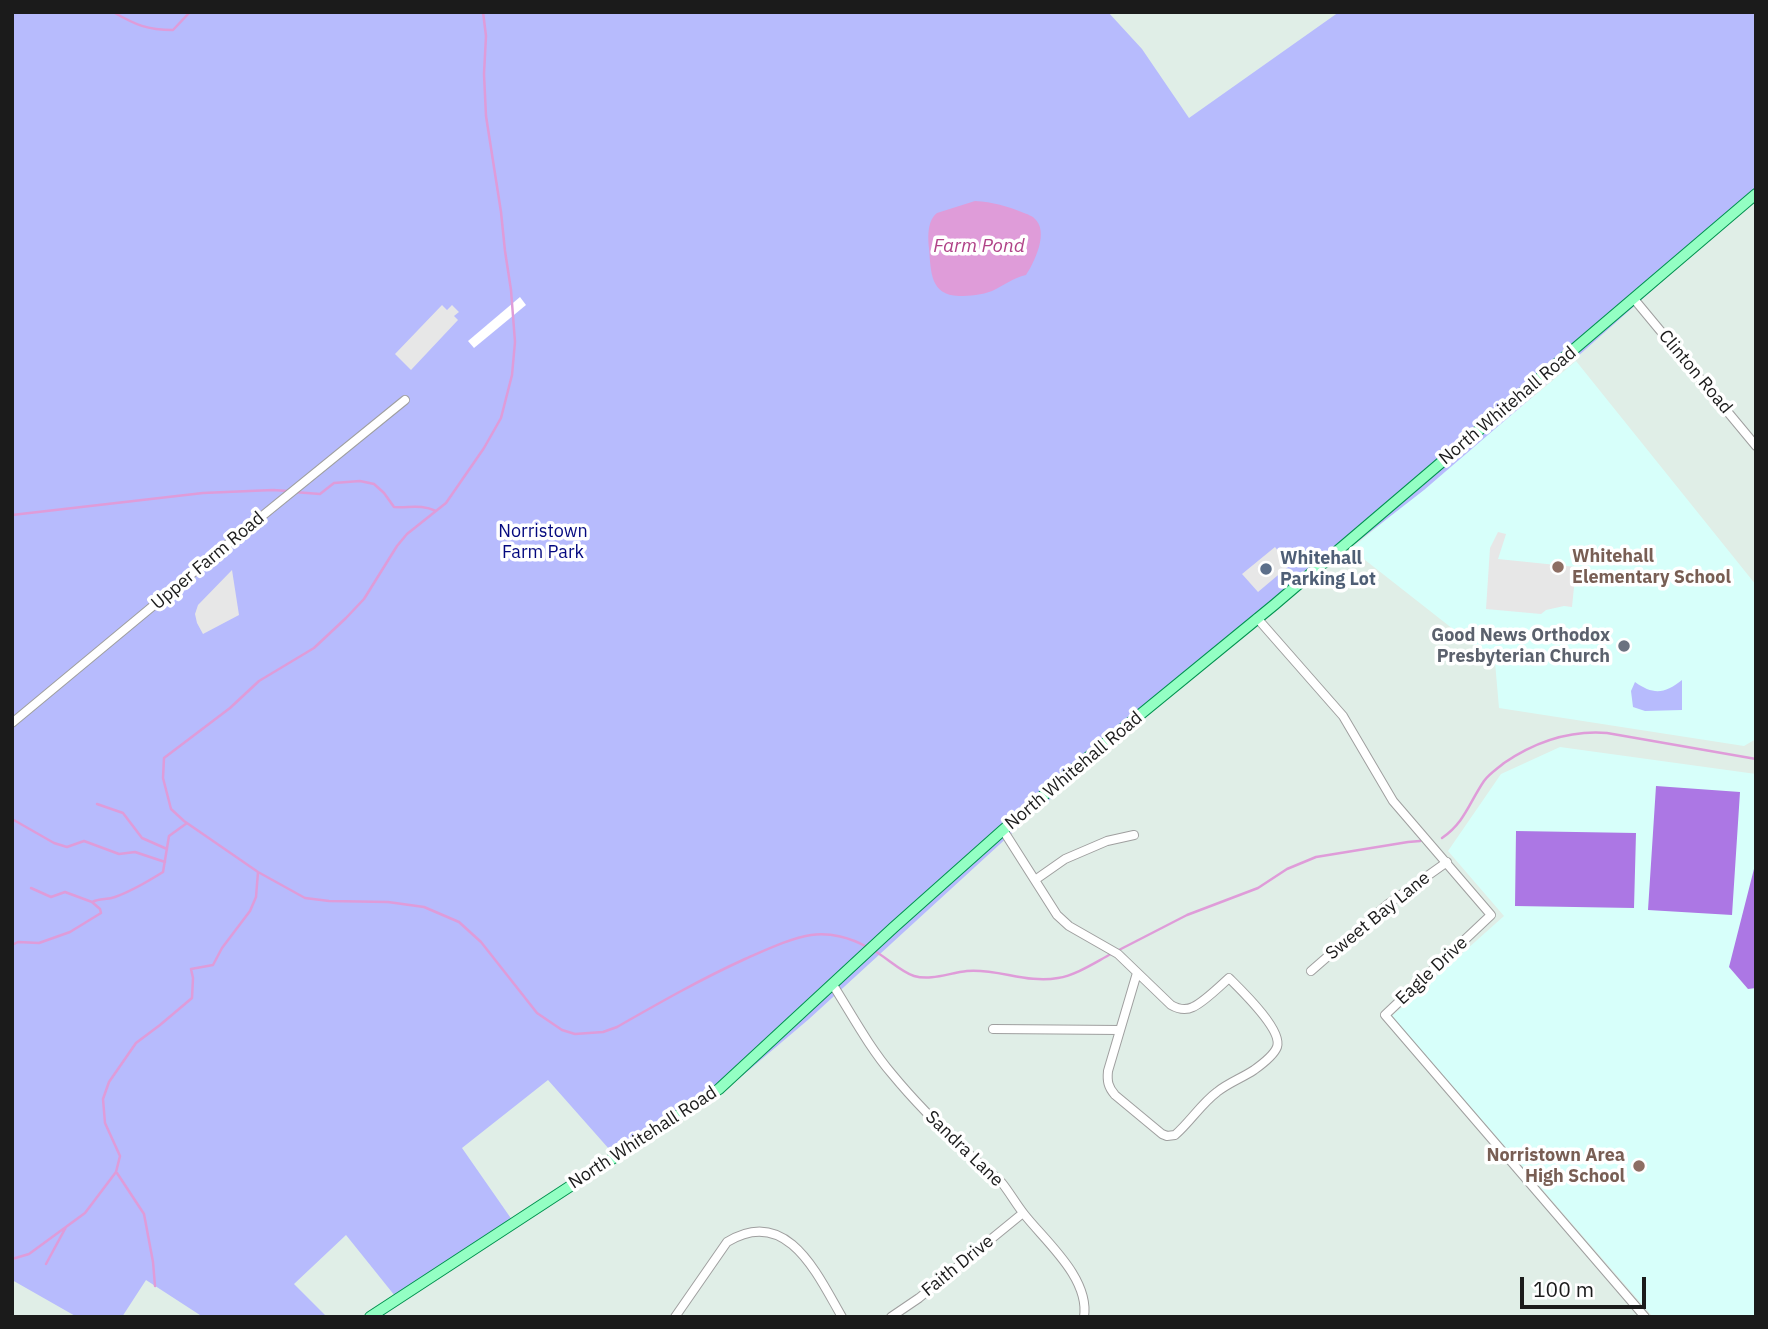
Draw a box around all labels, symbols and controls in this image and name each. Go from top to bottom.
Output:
water label: Farm Pond [933,236,1025,258]
street label: Clinton Road [1654,326,1736,418]
street label: North Whitehall Road [1435,342,1581,470]
street label: Upper Farm Road [147,507,269,615]
park label: Norristown Farm Park [498,521,588,564]
place label: Whitehall Elementary School [1572,546,1731,588]
place label: Whitehall Parking Lot [1280,548,1376,590]
marker: Whitehall Elementary School [1550,559,1566,575]
marker: Whitehall Parking Lot [1258,561,1274,577]
place label: Good News Orthodox Presbyterian Church [1431,625,1610,668]
marker: Good News Orthodox Presbyterian Church [1616,638,1632,654]
street label: North Whitehall Road [1001,707,1147,835]
street label: Sweet Bay Lane [1322,867,1434,965]
street label: Eagle Drive [1392,932,1472,1010]
street label: North Whitehall Road [565,1082,721,1194]
street label: Sandra Lane [921,1107,1007,1191]
place label: Norristown Area High School [1486,1145,1625,1188]
marker: Norristown Area High School [1631,1158,1647,1174]
street label: Faith Drive [918,1231,998,1301]
scale bar [1523,1262,1649,1306]
text: 100 m [1533,1275,1594,1303]

